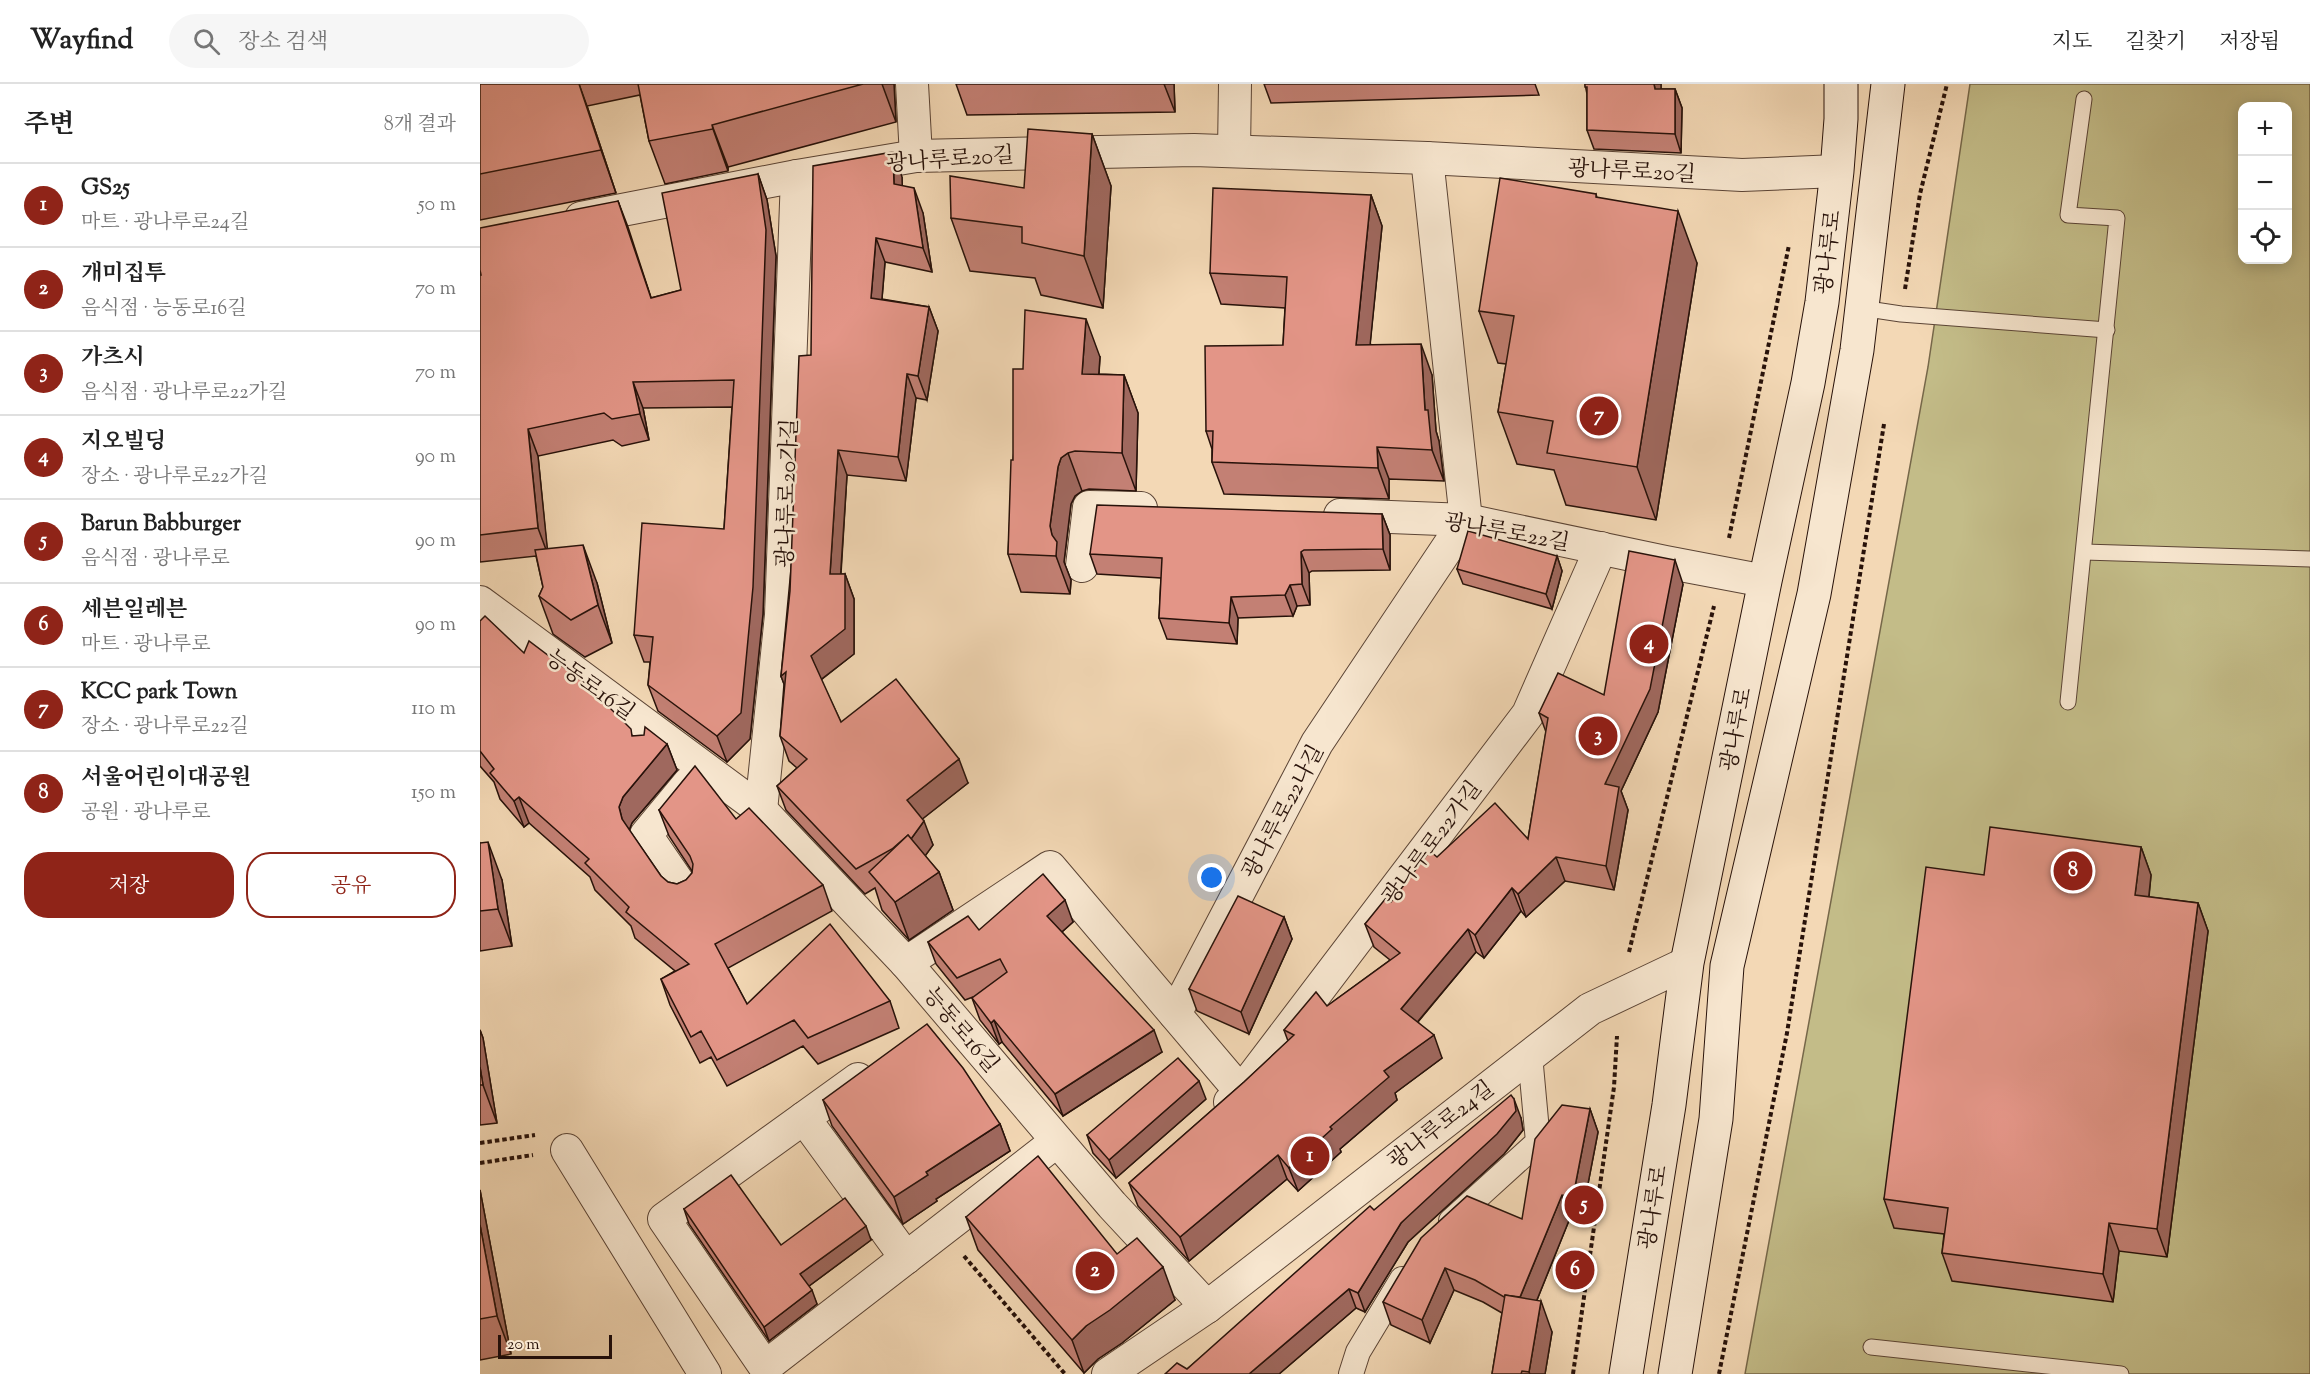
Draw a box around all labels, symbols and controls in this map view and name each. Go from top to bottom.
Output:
search box [169,14,589,68]
text: Wayfind [30,21,133,61]
icon: search [190,25,223,58]
text: 장소 검색 [238,27,328,59]
text: 지도 [2052,28,2092,58]
text: 길찾기 [2125,28,2186,58]
text: 저장됨 [2219,28,2280,58]
map controls [2238,102,2292,264]
button: + [2238,102,2292,156]
text: 주변 [24,107,74,144]
text: 8개 결과 [384,111,456,140]
street label: 광나루로20길 [885,141,1015,181]
street label: 광나루로20길 [1567,154,1697,192]
button: − [2238,156,2292,210]
text: GS25 [81,173,130,205]
text: 1 [40,191,47,220]
text: 50 m [418,191,456,220]
street label: 광나루로 [1809,208,1851,297]
text: 마트 · 광나루로24길 [81,209,249,238]
button: locate [2238,210,2292,264]
text: 개미집투 [81,259,166,291]
text: 2 [39,275,48,304]
text: 70 m [415,275,456,304]
text: 음식점 · 능동로16길 [81,295,247,324]
text: 가츠시 [81,343,145,375]
text: 3 [39,359,48,388]
text: 70 m [415,359,456,388]
text: 음식점 · 광나루로22가길 [81,379,287,408]
pin: 7 [1580,394,1618,438]
street label: 광나루로20가길 [770,418,808,568]
text: 지오빌딩 [81,427,166,459]
text: 4 [38,443,49,472]
text: 90 m [415,443,456,472]
text: 장소 · 광나루로22가길 [81,463,268,492]
street label: 광나루로22길 [1441,507,1572,561]
text: Barun Babburger [81,509,241,541]
text: 5 [40,527,47,556]
text: 90 m [415,527,456,556]
text: 음식점 · 광나루로 [81,545,230,574]
text: 세븐일레븐 [81,595,187,627]
text: 6 [39,611,48,640]
text: 90 m [415,611,456,640]
pin: 4 [1630,622,1668,666]
text: 마트 · 광나루로 [81,631,210,660]
street label: 능동로16길 [538,643,640,730]
text: KCC park Town [81,677,237,709]
street label: 광나루로 [1714,685,1762,774]
text: 7 [38,695,49,724]
text: 110 m [411,695,456,724]
text: 장소 · 광나루로22길 [81,713,249,742]
pin: 3 [1578,714,1618,758]
street label: 광나루로22나길 [1236,740,1334,885]
text: 서울어린이대공원 [81,763,251,795]
street label: 광나루로22가길 [1376,775,1491,913]
text: 8 [39,779,49,808]
text: 150 m [411,779,456,808]
text: 공원 · 광나루로 [81,799,210,828]
pin: 8 [2054,848,2092,894]
button: 저장 [24,852,234,918]
button: 공유 [246,852,456,918]
your location [1197,863,1226,892]
street label: 능동로16길 [914,981,1005,1081]
street label: 광나루로24길 [1382,1074,1502,1178]
pin: 1 [1290,1134,1330,1178]
street label: 광나루로 [1633,1163,1677,1252]
pin: 5 [1564,1182,1604,1228]
pin: 2 [1076,1248,1114,1294]
pin: 6 [1556,1248,1594,1292]
scale bar [498,1332,612,1360]
text: 20 m [507,1334,540,1357]

